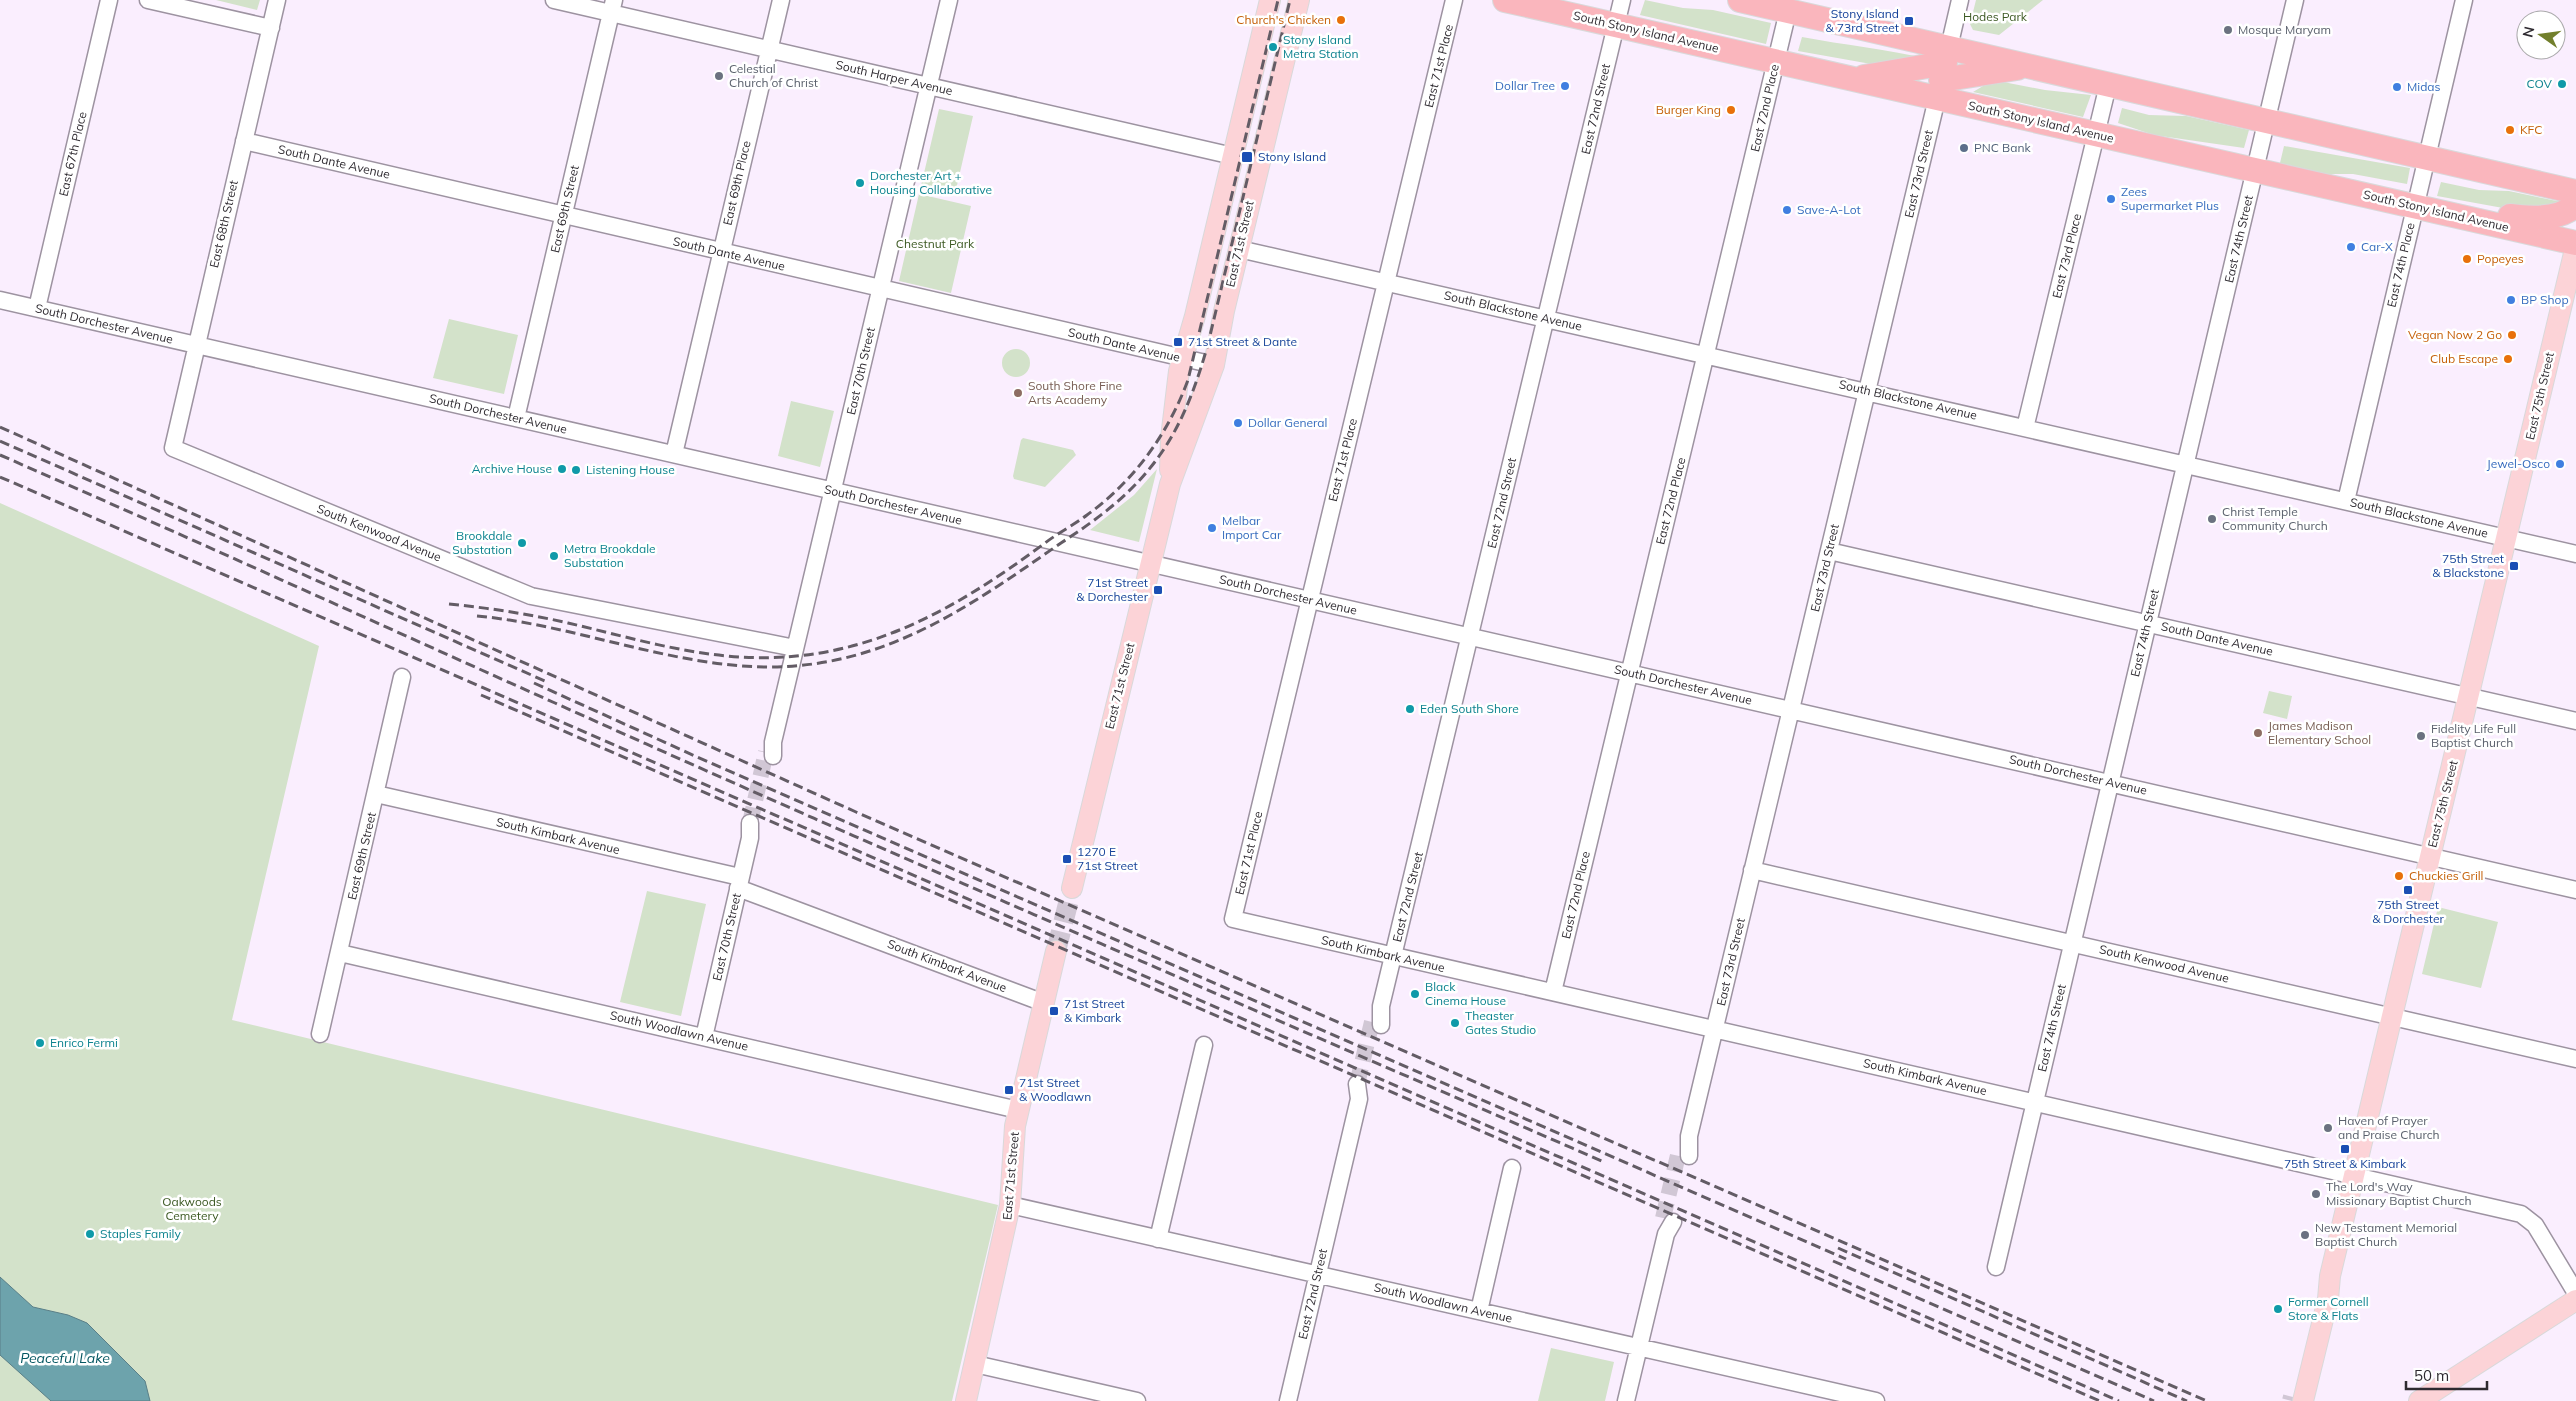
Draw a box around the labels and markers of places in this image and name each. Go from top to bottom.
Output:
place label: Stony Island & 73rd Street [1826,6,1899,35]
place label: Church's Chicken [1236,12,1331,27]
marker: Church's Chicken [1335,14,1347,26]
marker: Stony Island & 73rd Street [1903,15,1915,27]
place label: Mosque Maryam [2238,22,2331,37]
marker: Mosque Maryam [2222,24,2234,36]
place label: Stony Island Metra Station [1283,32,1358,61]
marker: Stony Island Metra Station [1267,41,1279,53]
place label: Celestial Church of Christ [729,61,818,90]
marker: Celestial Church of Christ [713,70,725,82]
place label: COV [2527,76,2553,91]
place label: Dollar Tree [1495,78,1555,93]
marker: COV [2556,78,2568,90]
place label: Midas [2407,79,2441,94]
marker: Dollar Tree [1559,80,1571,92]
marker: Midas [2391,81,2403,93]
place label: Burger King [1656,102,1721,117]
marker: Burger King [1725,104,1737,116]
place label: KFC [2520,122,2542,137]
marker: KFC [2504,124,2516,136]
place label: PNC Bank [1974,140,2032,155]
marker: PNC Bank [1958,142,1970,154]
place label: Stony Island [1258,149,1326,164]
marker: Stony Island [1240,150,1254,164]
place label: Dorchester Art + Housing Collaborative [870,168,992,197]
marker: Dorchester Art + Housing Collaborative [854,177,866,189]
place label: Zees Supermarket Plus [2121,184,2219,213]
marker: Zees Supermarket Plus [2105,193,2117,205]
place label: Save-A-Lot [1797,202,1861,217]
marker: Save-A-Lot [1781,204,1793,216]
place label: Car-X [2361,239,2393,254]
marker: Car-X [2345,241,2357,253]
place label: Popeyes [2477,251,2524,266]
marker: Popeyes [2461,253,2473,265]
place label: BP Shop [2521,292,2569,307]
marker: BP Shop [2505,294,2517,306]
place label: Vegan Now 2 Go [2408,327,2502,342]
marker: Vegan Now 2 Go [2506,329,2518,341]
place label: 71st Street & Dante [1188,334,1297,349]
marker: 71st Street & Dante [1172,336,1184,348]
place label: Club Escape [2430,351,2498,366]
marker: Club Escape [2502,353,2514,365]
place label: South Shore Fine Arts Academy [1028,378,1122,407]
marker: South Shore Fine Arts Academy [1012,387,1024,399]
place label: Dollar General [1248,415,1327,430]
marker: Dollar General [1232,417,1244,429]
place label: Jewel-Osco [2487,456,2550,471]
marker: Jewel-Osco [2554,458,2566,470]
place label: Archive House [472,461,552,476]
place label: Listening House [586,462,675,477]
marker: Archive House [556,463,568,475]
marker: Listening House [570,464,582,476]
place label: Christ Temple Community Church [2222,504,2328,533]
place label: Melbar Import Car [1222,513,1282,542]
marker: Christ Temple Community Church [2206,513,2218,525]
marker: Melbar Import Car [1206,522,1218,534]
place label: Brookdale Substation [452,528,512,557]
marker: Brookdale Substation [516,537,528,549]
place label: Metra Brookdale Substation [564,541,656,570]
marker: Metra Brookdale Substation [548,550,560,562]
place label: 75th Street & Blackstone [2432,551,2504,580]
marker: 75th Street & Blackstone [2508,560,2520,572]
place label: 71st Street & Dorchester [1076,575,1149,604]
marker: 71st Street & Dorchester [1152,584,1164,596]
place label: Eden South Shore [1420,701,1519,716]
marker: Eden South Shore [1404,703,1416,715]
place label: James Madison Elementary School [2268,718,2371,747]
place label: Fidelity Life Full Baptist Church [2431,721,2516,750]
marker: James Madison Elementary School [2252,727,2264,739]
marker: Fidelity Life Full Baptist Church [2415,730,2427,742]
place label: 1270 E 71st Street [1077,844,1138,873]
marker: 1270 E 71st Street [1061,853,1073,865]
place label: Chuckies Grill [2409,868,2483,883]
marker: Chuckies Grill [2393,870,2405,882]
marker: 75th Street & Dorchester [2402,884,2414,896]
place label: 75th Street & Dorchester [2372,897,2444,926]
place label: Black Cinema House [1425,979,1506,1008]
marker: Black Cinema House [1409,988,1421,1000]
place label: 71st Street & Kimbark [1064,996,1125,1025]
marker: 71st Street & Kimbark [1048,1005,1060,1017]
place label: Theaster Gates Studio [1465,1008,1536,1037]
marker: Theaster Gates Studio [1449,1017,1461,1029]
place label: Enrico Fermi [50,1035,118,1050]
marker: Enrico Fermi [34,1037,46,1049]
place label: 71st Street & Woodlawn [1019,1075,1091,1104]
marker: 71st Street & Woodlawn [1003,1084,1015,1096]
place label: Haven of Prayer and Praise Church [2338,1113,2440,1142]
marker: Haven of Prayer and Praise Church [2322,1122,2334,1134]
marker: 75th Street & Kimbark [2339,1143,2351,1155]
place label: 75th Street & Kimbark [2284,1156,2407,1171]
place label: The Lord's Way Missionary Baptist Church [2326,1179,2471,1208]
marker: The Lord's Way Missionary Baptist Church [2310,1188,2322,1200]
place label: New Testament Memorial Baptist Church [2315,1220,2457,1249]
place label: Staples Family [100,1226,181,1241]
marker: Staples Family [84,1228,96,1240]
marker: New Testament Memorial Baptist Church [2299,1229,2311,1241]
place label: Former Cornell Store & Flats [2288,1294,2369,1323]
marker: Former Cornell Store & Flats [2272,1303,2284,1315]

